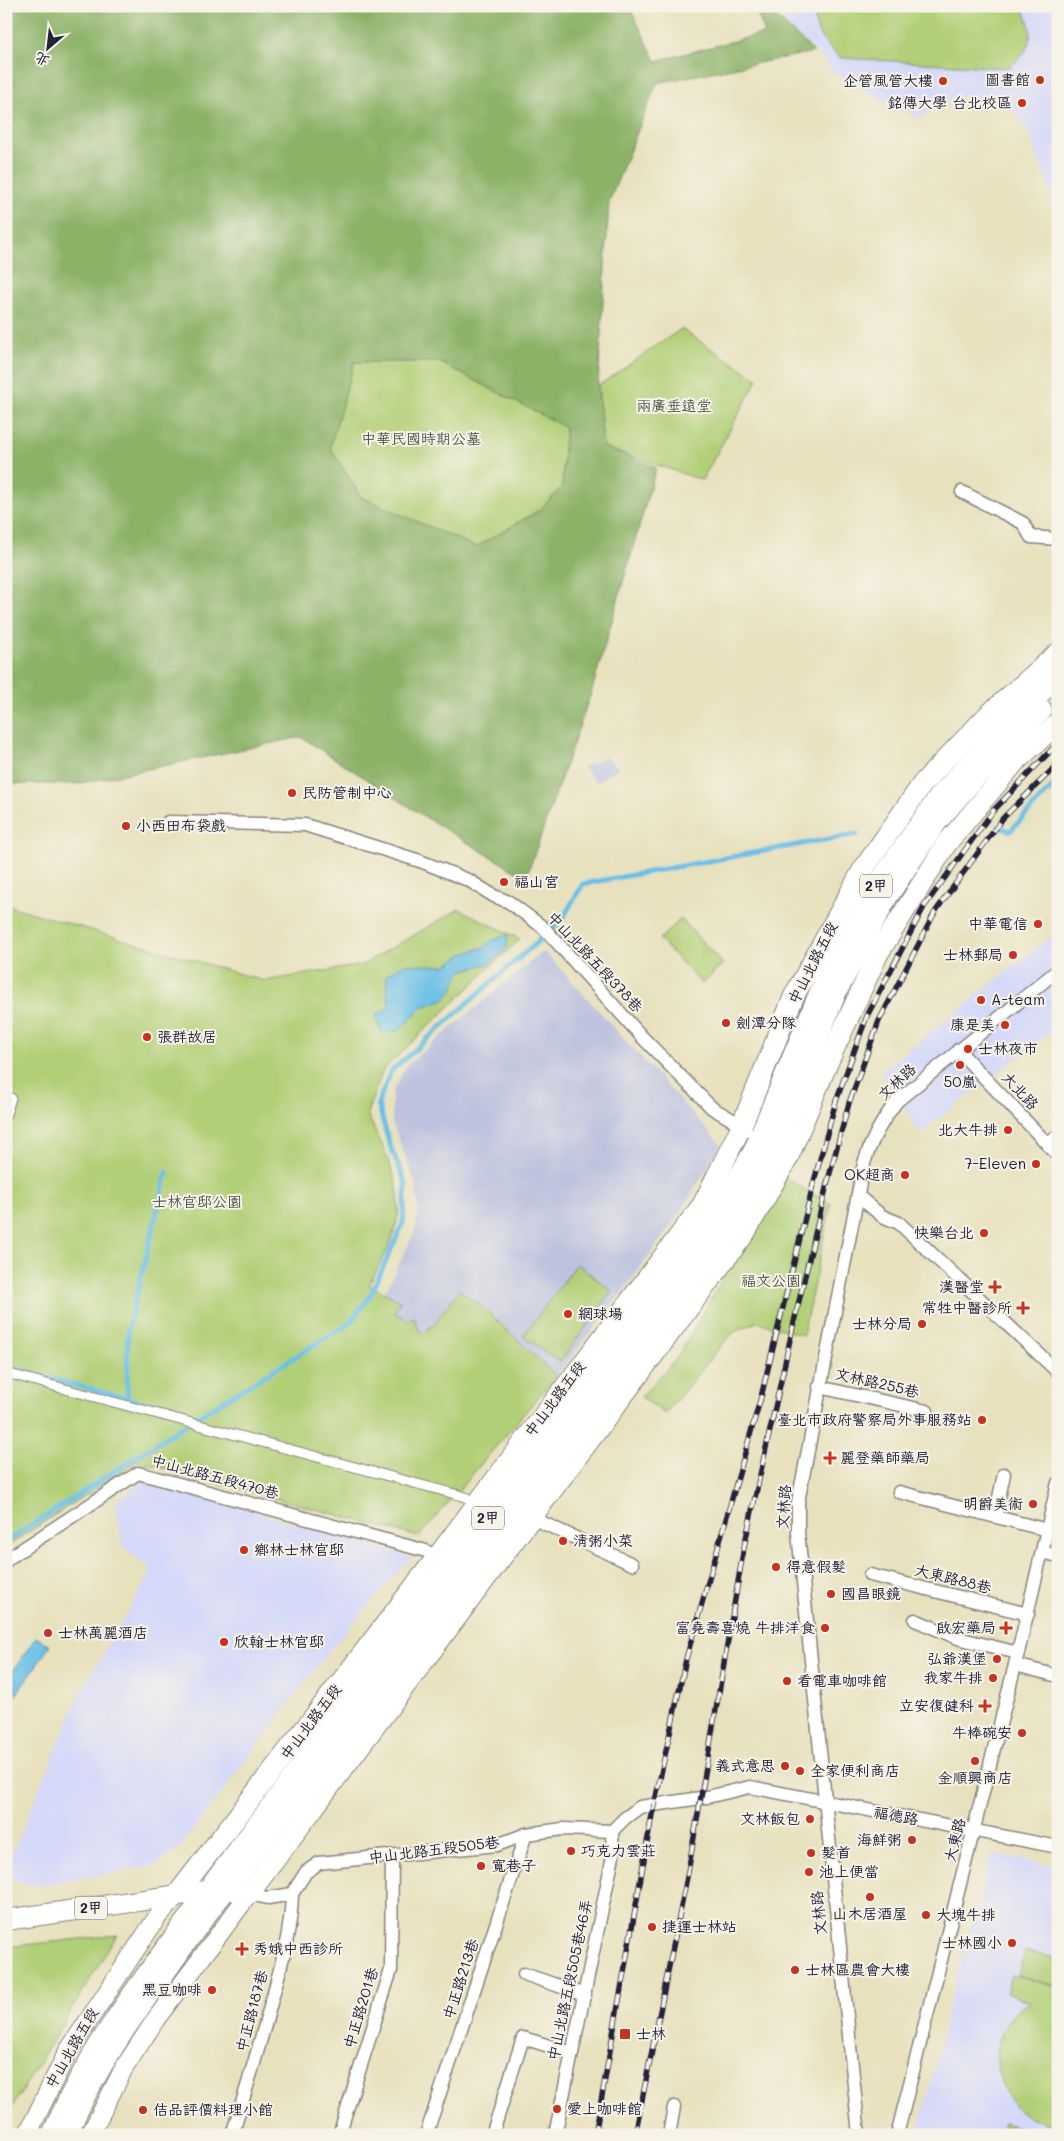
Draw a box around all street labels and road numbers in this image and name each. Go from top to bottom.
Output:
road number: 2甲 [860,874,892,898]
street label: 中山北路五段378巷 [544,907,648,1016]
street label: 中山北路五段 [783,918,841,1007]
street label: 文林路 [873,1059,920,1104]
street label: 大北路 [998,1067,1043,1114]
street label: 中山北路五段 [519,1356,589,1440]
street label: 文林路255巷 [833,1363,921,1401]
street label: 中山北路五段470巷 [149,1449,281,1503]
street label: 文林路 [771,1484,795,1530]
road number: 2甲 [472,1506,504,1530]
street label: 大東路88巷 [913,1559,994,1597]
street label: 中山北路五段 [275,1679,345,1763]
street label: 福德路 [872,1801,920,1829]
street label: 大東路 [939,1815,969,1864]
street label: 中山北路五段505巷 [367,1831,500,1867]
street label: 文林路 [806,1890,830,1937]
road number: 2甲 [75,1896,107,1920]
street label: 中山北路五段505巷46弄 [542,1897,596,2062]
street label: 中正路213巷 [438,1936,483,2022]
street label: 中正路201巷 [338,1964,382,2051]
street label: 中正路187巷 [230,1968,272,2054]
street label: 中山北路五段 [40,2004,102,2091]

